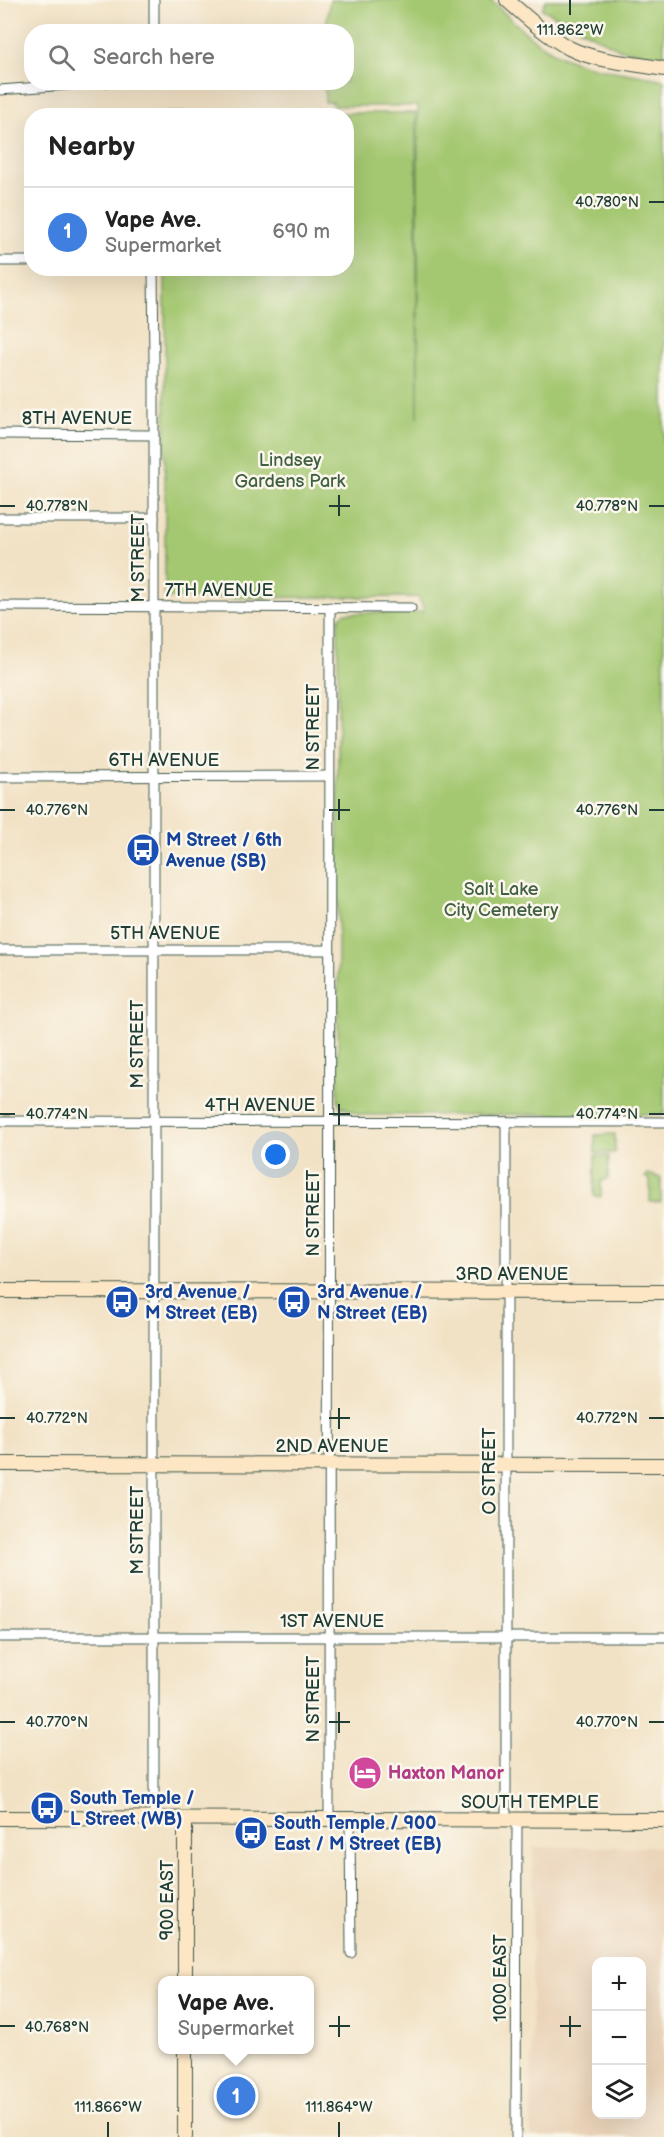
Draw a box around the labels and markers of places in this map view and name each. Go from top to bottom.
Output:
place label: M Street / 6th Avenue (SB) [165,830,282,872]
bus stop icon: M Street / 6th Avenue (SB) [125,832,161,868]
place label: 3rd Avenue / M Street (EB) [145,1282,258,1324]
place label: 3rd Avenue / N Street (EB) [317,1282,428,1324]
bus stop icon: 3rd Avenue / M Street (EB) [104,1284,140,1320]
bus stop icon: 3rd Avenue / N Street (EB) [276,1284,312,1320]
hotel icon: Haxton Manor [347,1755,383,1791]
place label: Haxton Manor [388,1763,505,1784]
place label: South Temple / L Street (WB) [70,1788,195,1830]
bus stop icon: South Temple / L Street (WB) [29,1790,65,1826]
place label: South Temple / 900 East / M Street (EB) [274,1813,442,1855]
bus stop icon: South Temple / 900 East / M Street (EB) [233,1815,269,1851]
pin: 1 [216,2074,256,2118]

